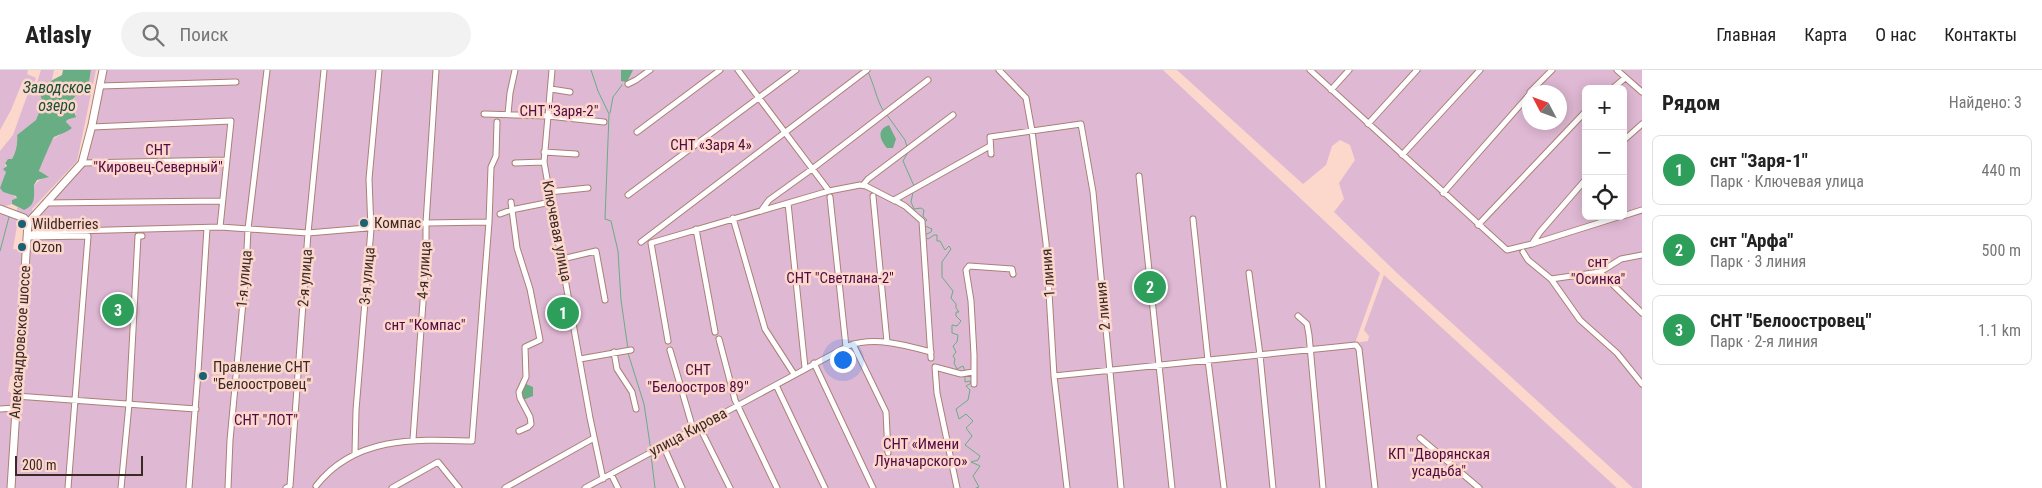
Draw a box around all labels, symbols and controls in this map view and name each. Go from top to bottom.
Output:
search box [121,12,471,57]
text: Atlasly [25,21,91,49]
icon: search [139,21,167,49]
text: Поиск [179,23,228,46]
text: Главная [1716,24,1776,45]
text: Карта [1804,24,1847,45]
text: О нас [1875,24,1916,45]
text: Контакты [1944,24,2017,45]
water label: Заводское озеро [23,78,91,115]
north arrow [1522,85,1567,130]
map controls [1582,85,1627,220]
button: + [1582,85,1627,130]
text: Рядом [1662,91,1721,115]
text: Найдено: 3 [1949,93,2022,112]
park label: СНТ "Заря-2" [520,102,599,120]
button: − [1582,130,1627,175]
park label: СНТ «Заря 4» [670,136,752,154]
park label: СНТ "Кировец-Северный" [93,141,223,176]
text: снт "Заря-1" [1710,149,1808,172]
text: 1 [1675,161,1683,180]
text: 440 m [1982,161,2021,180]
text: Парк · Ключевая улица [1710,172,1864,191]
button: locate [1582,175,1627,220]
street label: Ключевая улица [538,179,576,283]
place label: Компас [374,214,421,232]
place label: Wildberries [32,215,99,233]
marker: Компас [358,217,370,229]
marker: Wildberries [16,218,28,230]
text: снт "Арфа" [1710,229,1793,252]
place label: Ozon [32,238,62,256]
marker: Ozon [16,241,28,253]
street label: 4-я улица [413,241,435,299]
text: 2 [1675,241,1683,260]
text: 500 m [1982,241,2021,260]
street label: 3-я улица [356,246,378,306]
street label: 2-я улица [294,248,316,308]
street label: 1 линия [1037,248,1059,298]
street label: 1-я улица [233,249,255,309]
text: Парк · 3 линия [1710,252,1806,271]
park label: снт "Осинка" [1571,253,1626,288]
street label: Александровское шоссе [6,265,34,419]
pin: 2 [1134,268,1166,306]
park label: СНТ "Светлана-2" [786,269,894,287]
street label: 2 линия [1092,281,1114,331]
pin: 3 [102,291,134,329]
pin: 1 [547,294,579,332]
text: СНТ "Белоостровец" [1710,309,1872,332]
park label: снт "Компас" [384,316,466,334]
text: 3 [1675,321,1683,340]
text: 1.1 km [1978,321,2021,340]
text: Парк · 2-я линия [1710,332,1818,351]
your location [830,347,856,373]
place label: Правление СНТ "Белоостровец" [213,358,311,393]
park label: СНТ "Белоостров 89" [647,361,749,396]
marker: Правление СНТ "Белоостровец" [197,370,209,382]
street label: улица Кирова [646,404,730,460]
park label: СНТ "ЛОТ" [234,411,298,429]
park label: СНТ «Имени Луначарского» [875,435,967,470]
park label: КП "Дворянская усадьба" [1388,445,1490,480]
scale bar [15,453,142,476]
text: 200 m [22,457,57,473]

